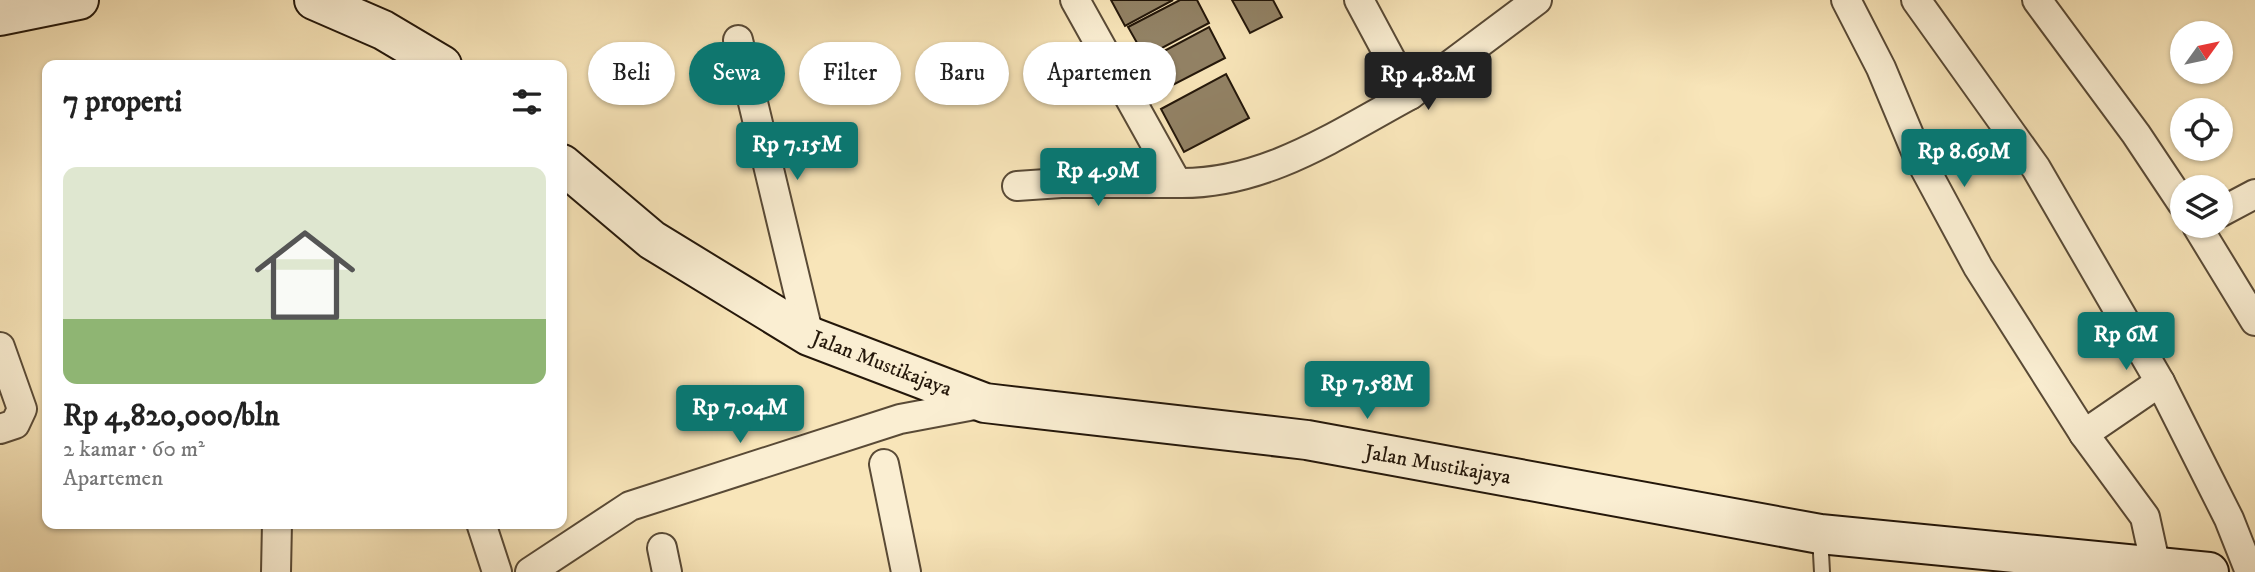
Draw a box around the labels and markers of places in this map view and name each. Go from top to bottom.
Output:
pin: Rp 4.82M [1356,52,1500,112]
pin: Rp 7.15M [725,122,869,182]
pin: Rp 8.69M [1892,130,2036,189]
pin: Rp 4.9M [1033,148,1163,208]
pin: Rp 6M [2077,312,2175,372]
pin: Rp 7.58M [1295,362,1439,421]
pin: Rp 7.04M [668,386,812,445]

